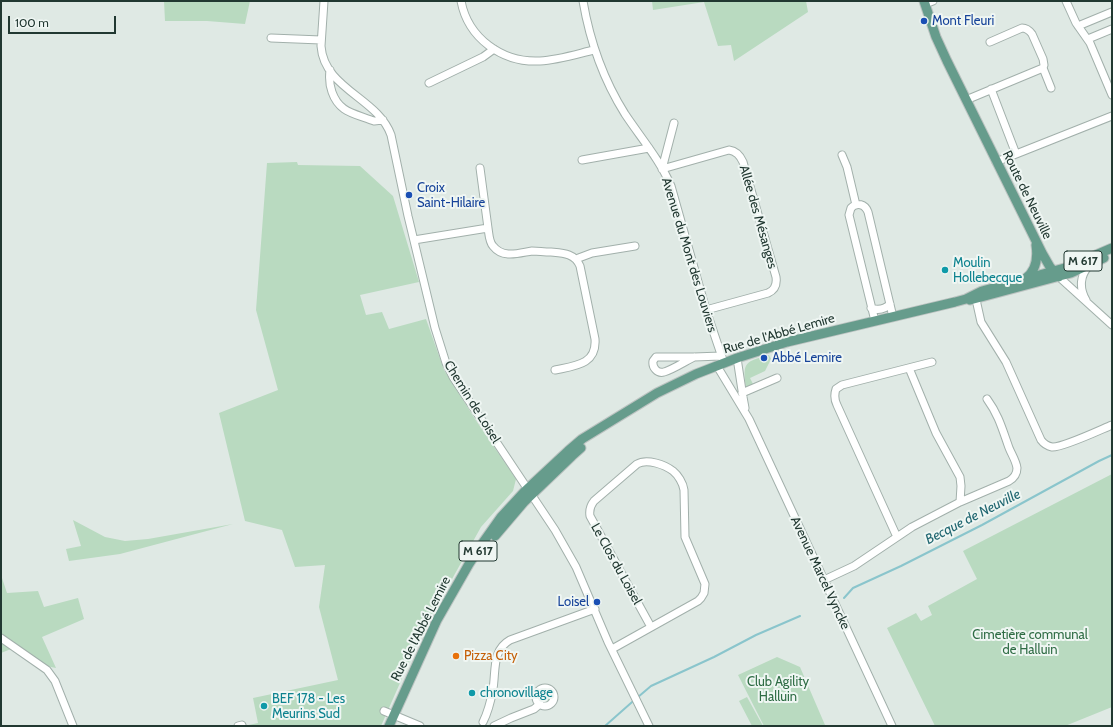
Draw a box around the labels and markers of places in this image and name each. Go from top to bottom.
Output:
place label: Mont Fleuri [932,13,994,29]
marker: Mont Fleuri [919,16,929,26]
place label: Croix Saint-Hilaire [417,180,485,211]
marker: Croix Saint-Hilaire [404,190,414,200]
place label: Moulin Hollebecque [953,255,1022,286]
marker: Moulin Hollebecque [940,265,950,275]
place label: Abbé Lemire [772,350,842,366]
marker: Abbé Lemire [759,353,769,363]
place label: Loisel [558,594,589,610]
marker: Loisel [592,597,602,607]
place label: Pizza City [464,648,518,664]
marker: Pizza City [451,651,461,661]
place label: chronovillage [480,685,553,701]
marker: chronovillage [467,688,477,698]
place label: BEF 178 - Les Meurins Sud [272,691,345,722]
marker: BEF 178 - Les Meurins Sud [259,701,269,711]

